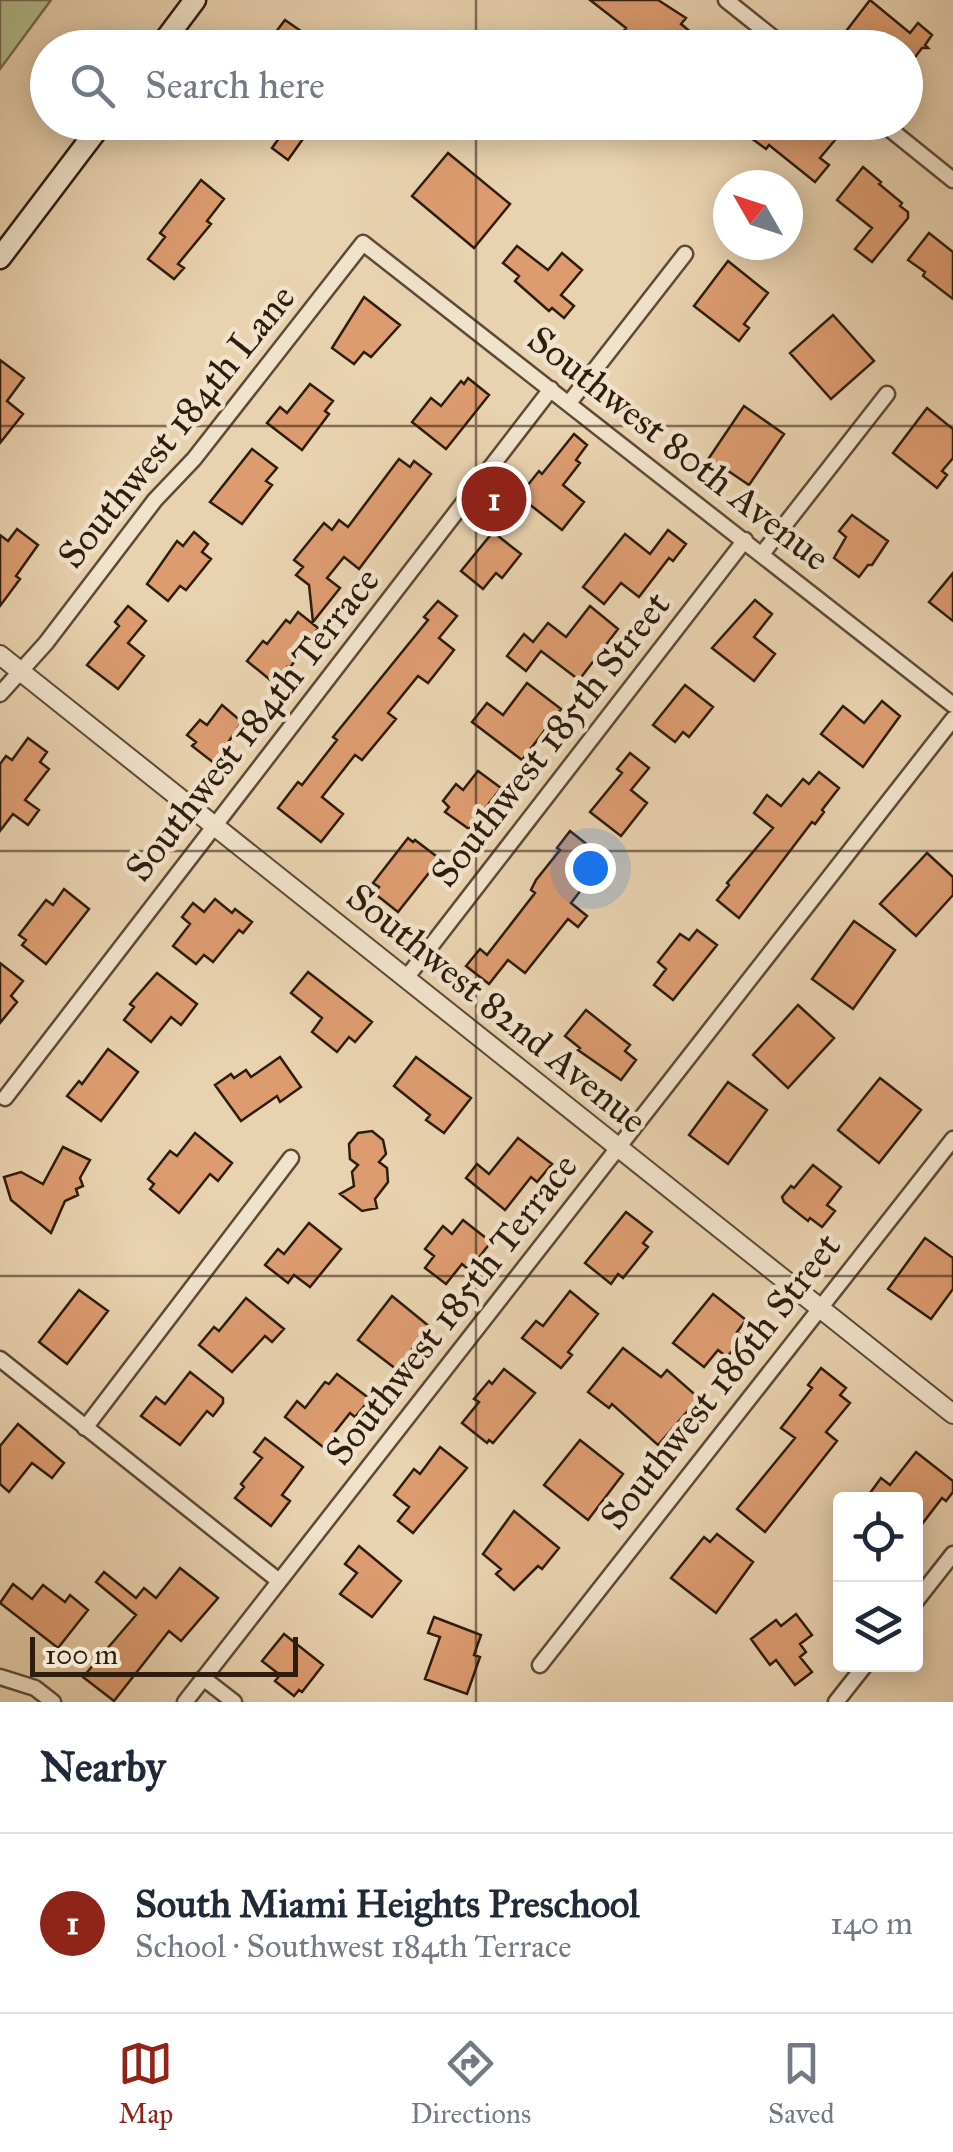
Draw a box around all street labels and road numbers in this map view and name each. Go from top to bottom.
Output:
street label: Southwest 184th Lane [48,275,304,577]
street label: Southwest 80th Avenue [519,316,839,580]
street label: Southwest 184th Terrace [115,558,389,890]
street label: Southwest 185th Street [421,582,679,896]
street label: Southwest 82nd Avenue [338,873,656,1143]
street label: Southwest 185th Terrace [315,1144,587,1474]
street label: Southwest 186th Street [590,1224,850,1538]

